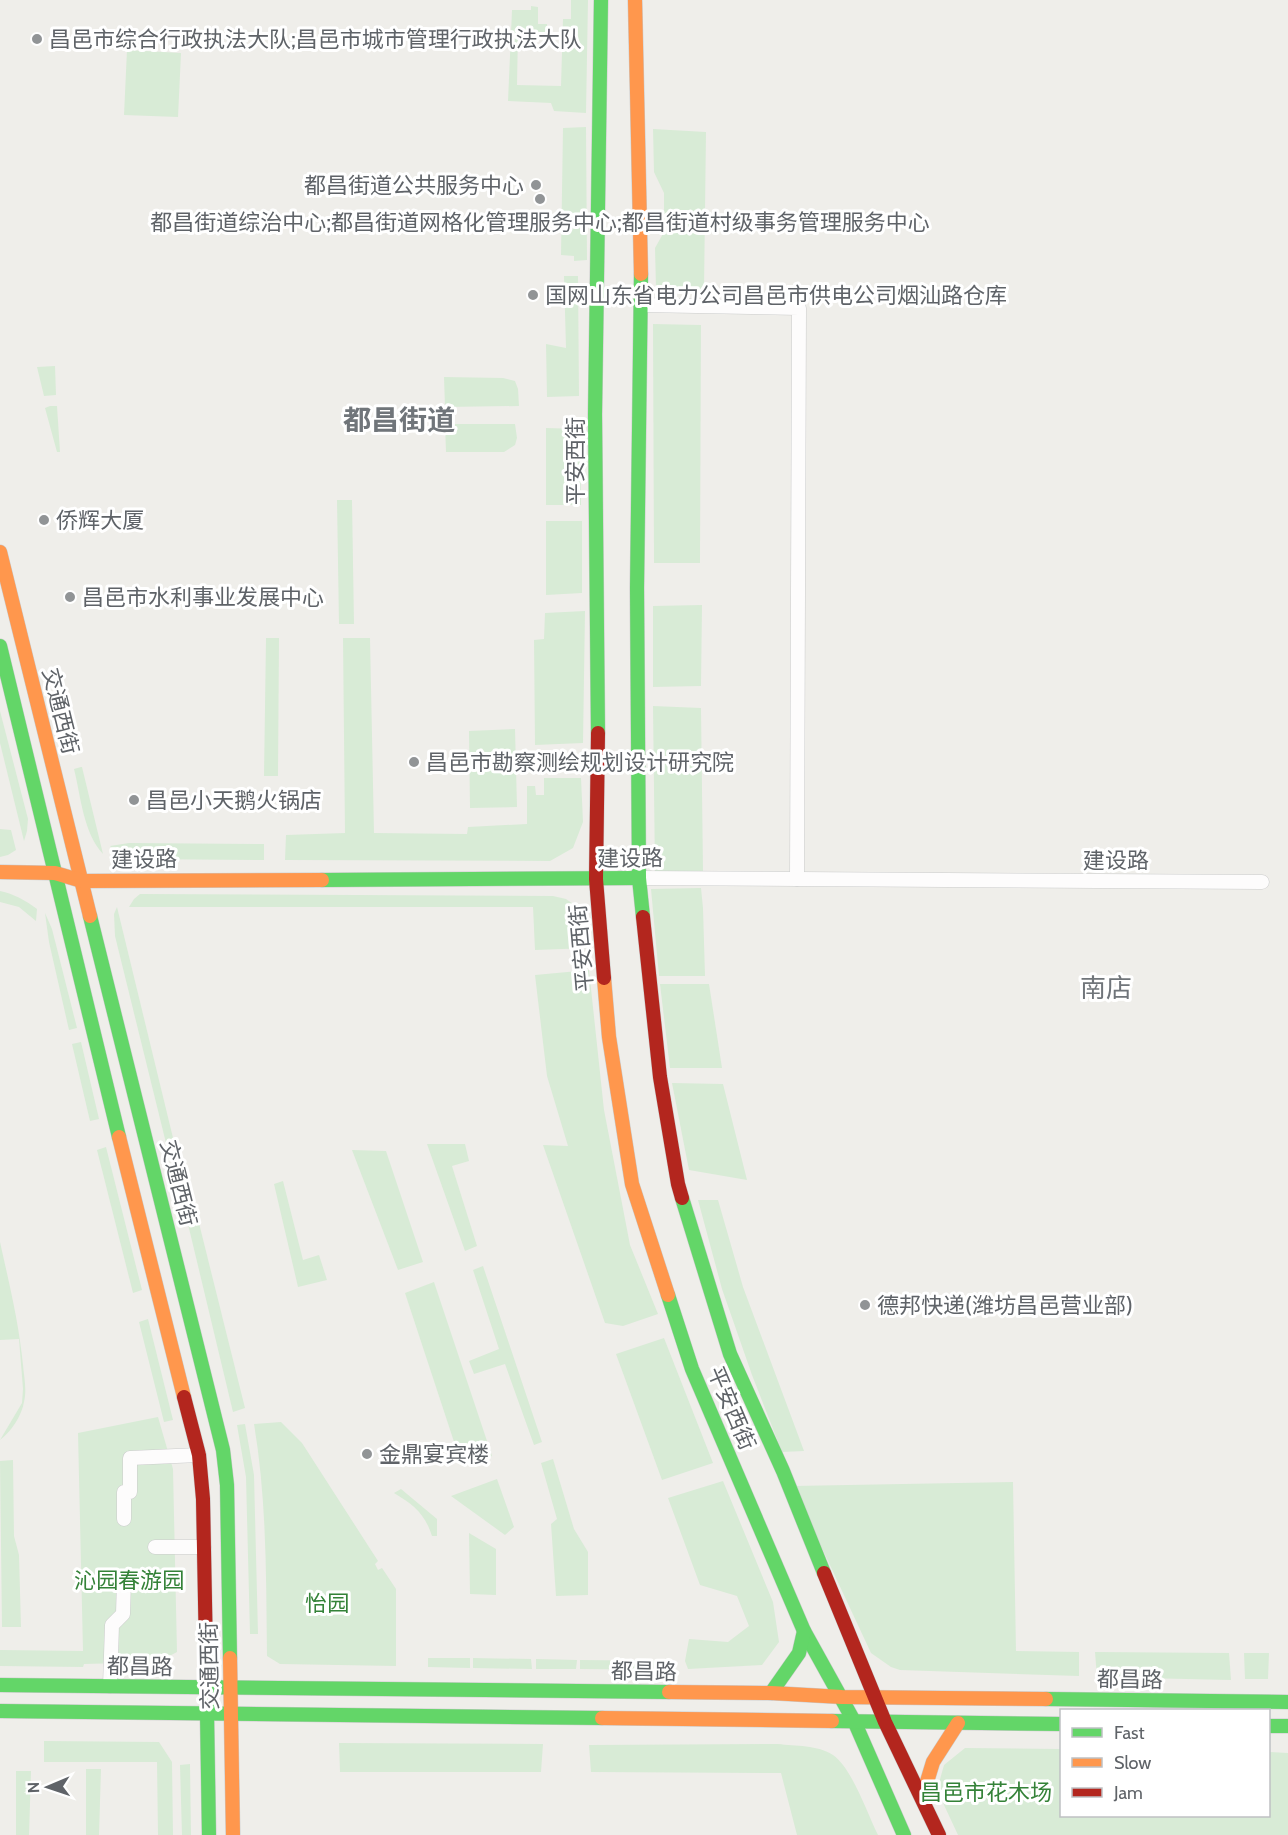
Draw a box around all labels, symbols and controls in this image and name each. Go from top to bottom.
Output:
place label: 昌邑市综合行政执法大队;昌邑市城市管理行政执法大队 [49,26,582,53]
marker: 昌邑市综合行政执法大队;昌邑市城市管理行政执法大队 [30,32,44,46]
place label: 都昌街道公共服务中心 [304,172,524,199]
marker: 都昌街道公共服务中心 [529,178,543,192]
marker: 都昌街道综治中心;都昌街道网格化管理服务中心;都昌街道村级事务管理服务中心 [533,192,547,206]
place label: 都昌街道综治中心;都昌街道网格化管理服务中心;都昌街道村级事务管理服务中心 [150,209,930,236]
place label: 国网山东省电力公司昌邑市供电公司烟汕路仓库 [545,282,1007,309]
marker: 国网山东省电力公司昌邑市供电公司烟汕路仓库 [526,288,540,302]
district label: 都昌街道 [343,403,455,437]
street label: 平安西街 [562,417,589,505]
place label: 侨辉大厦 [56,507,144,534]
marker: 侨辉大厦 [37,513,51,527]
place label: 昌邑市水利事业发展中心 [82,584,324,611]
marker: 昌邑市水利事业发展中心 [63,590,77,604]
street label: 交通西街 [37,665,84,757]
place label: 昌邑市勘察测绘规划设计研究院 [426,749,734,776]
marker: 昌邑市勘察测绘规划设计研究院 [407,755,421,769]
place label: 昌邑小天鹅火锅店 [146,787,322,814]
marker: 昌邑小天鹅火锅店 [127,793,141,807]
street label: 建设路 [597,844,663,873]
street label: 建设路 [111,845,177,874]
street label: 建设路 [1083,847,1149,874]
street label: 平安西街 [564,903,599,993]
district label: 南店 [1080,972,1132,1004]
street label: 交通西街 [155,1137,202,1229]
place label: 德邦快递(潍坊昌邑营业部) [877,1292,1133,1319]
marker: 德邦快递(潍坊昌邑营业部) [858,1298,872,1312]
street label: 平安西街 [702,1362,761,1454]
place label: 金鼎宴宾楼 [379,1441,489,1468]
marker: 金鼎宴宾楼 [360,1447,374,1461]
park label: 沁园春游园 [74,1567,184,1594]
park label: 怡园 [305,1590,349,1617]
street label: 交通西街 [195,1622,224,1710]
street label: 都昌路 [107,1652,173,1681]
street label: 都昌路 [611,1657,677,1686]
street label: 都昌路 [1097,1665,1163,1694]
legend [1060,1709,1270,1817]
text: Fast [1114,1722,1145,1744]
text: Slow [1114,1752,1151,1774]
north arrow [18,1757,78,1817]
park label: 昌邑市花木场 [920,1779,1052,1806]
text: N [24,1782,43,1793]
text: Jam [1113,1782,1143,1804]

